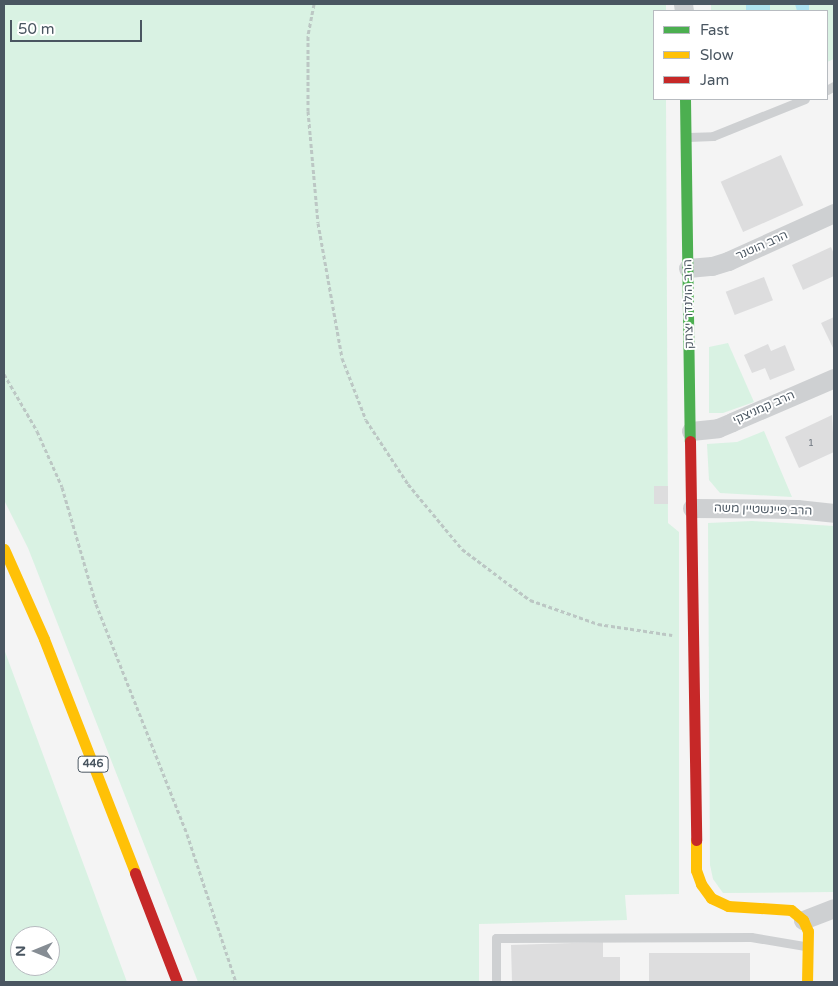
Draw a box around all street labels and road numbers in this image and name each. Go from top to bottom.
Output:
street label: הרב הוטנר [734,228,790,264]
street label: הרב הולנדר יצחק [681,259,697,349]
street label: הרב קמניצקי [731,388,797,428]
street label: הרב פיינשטיין משה [713,501,813,519]
road number: 446 [77,756,109,772]

